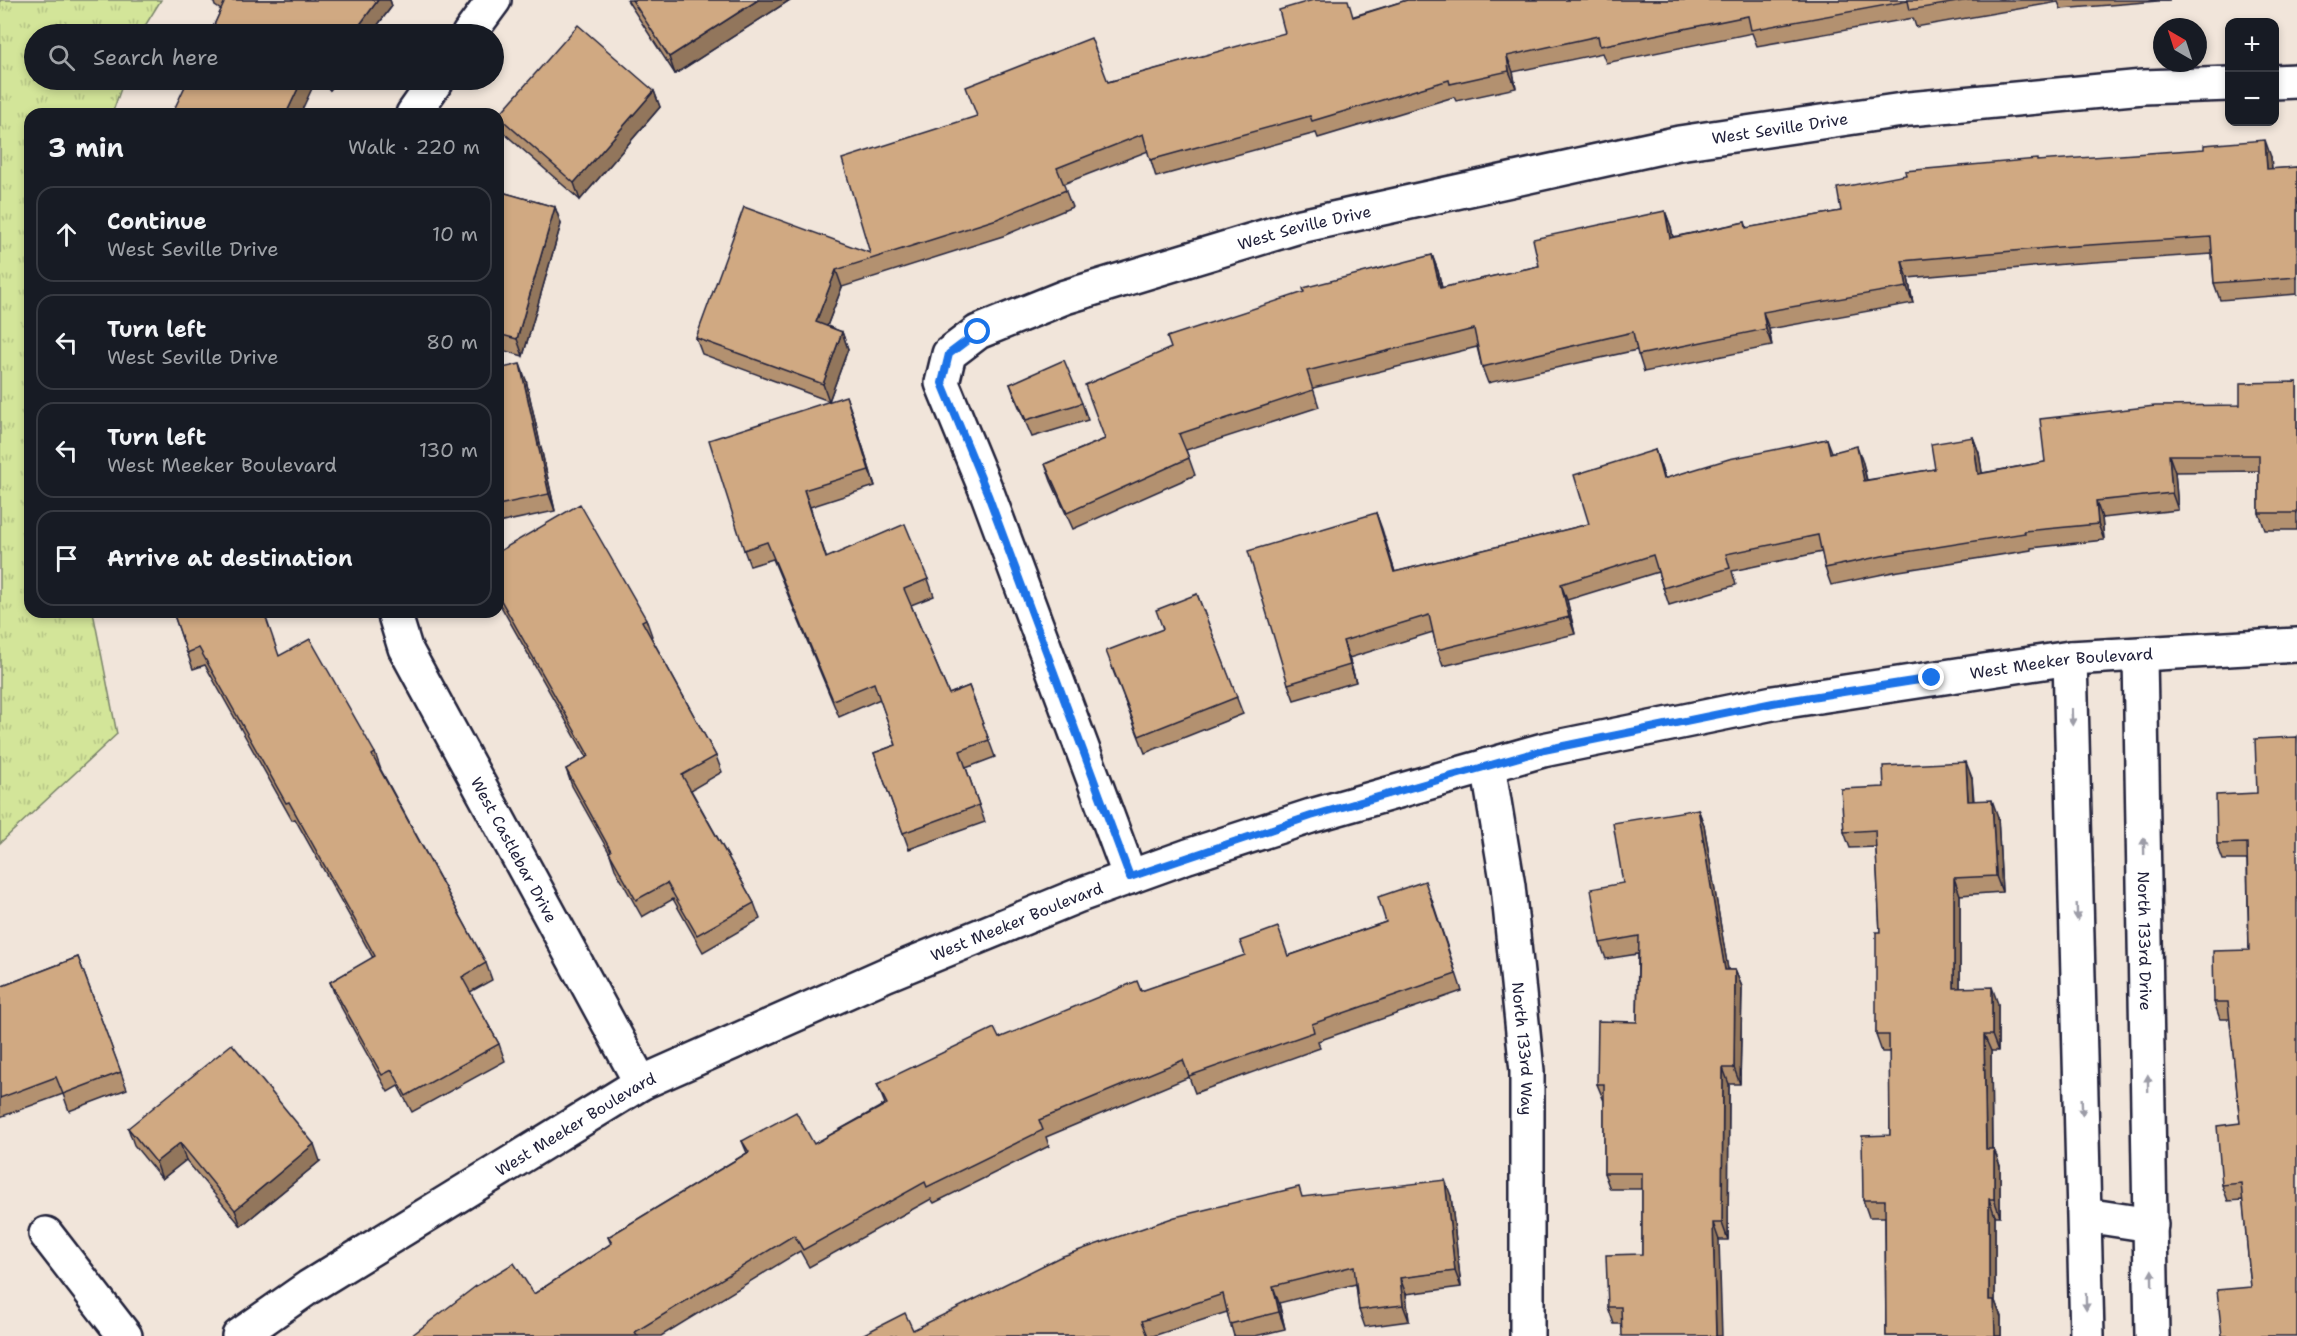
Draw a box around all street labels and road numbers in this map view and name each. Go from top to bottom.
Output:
street label: West Seville Drive [1710,108,1849,149]
street label: West Seville Drive [1235,201,1373,255]
street label: West Meeker Boulevard [1968,643,2153,684]
street label: West Castlebar Drive [466,773,562,926]
street label: North 133rd Drive [2133,871,2156,1011]
street label: West Meeker Boulevard [927,878,1106,966]
street label: North 133rd Way [1507,981,1537,1115]
street label: West Meeker Boulevard [492,1068,659,1181]

